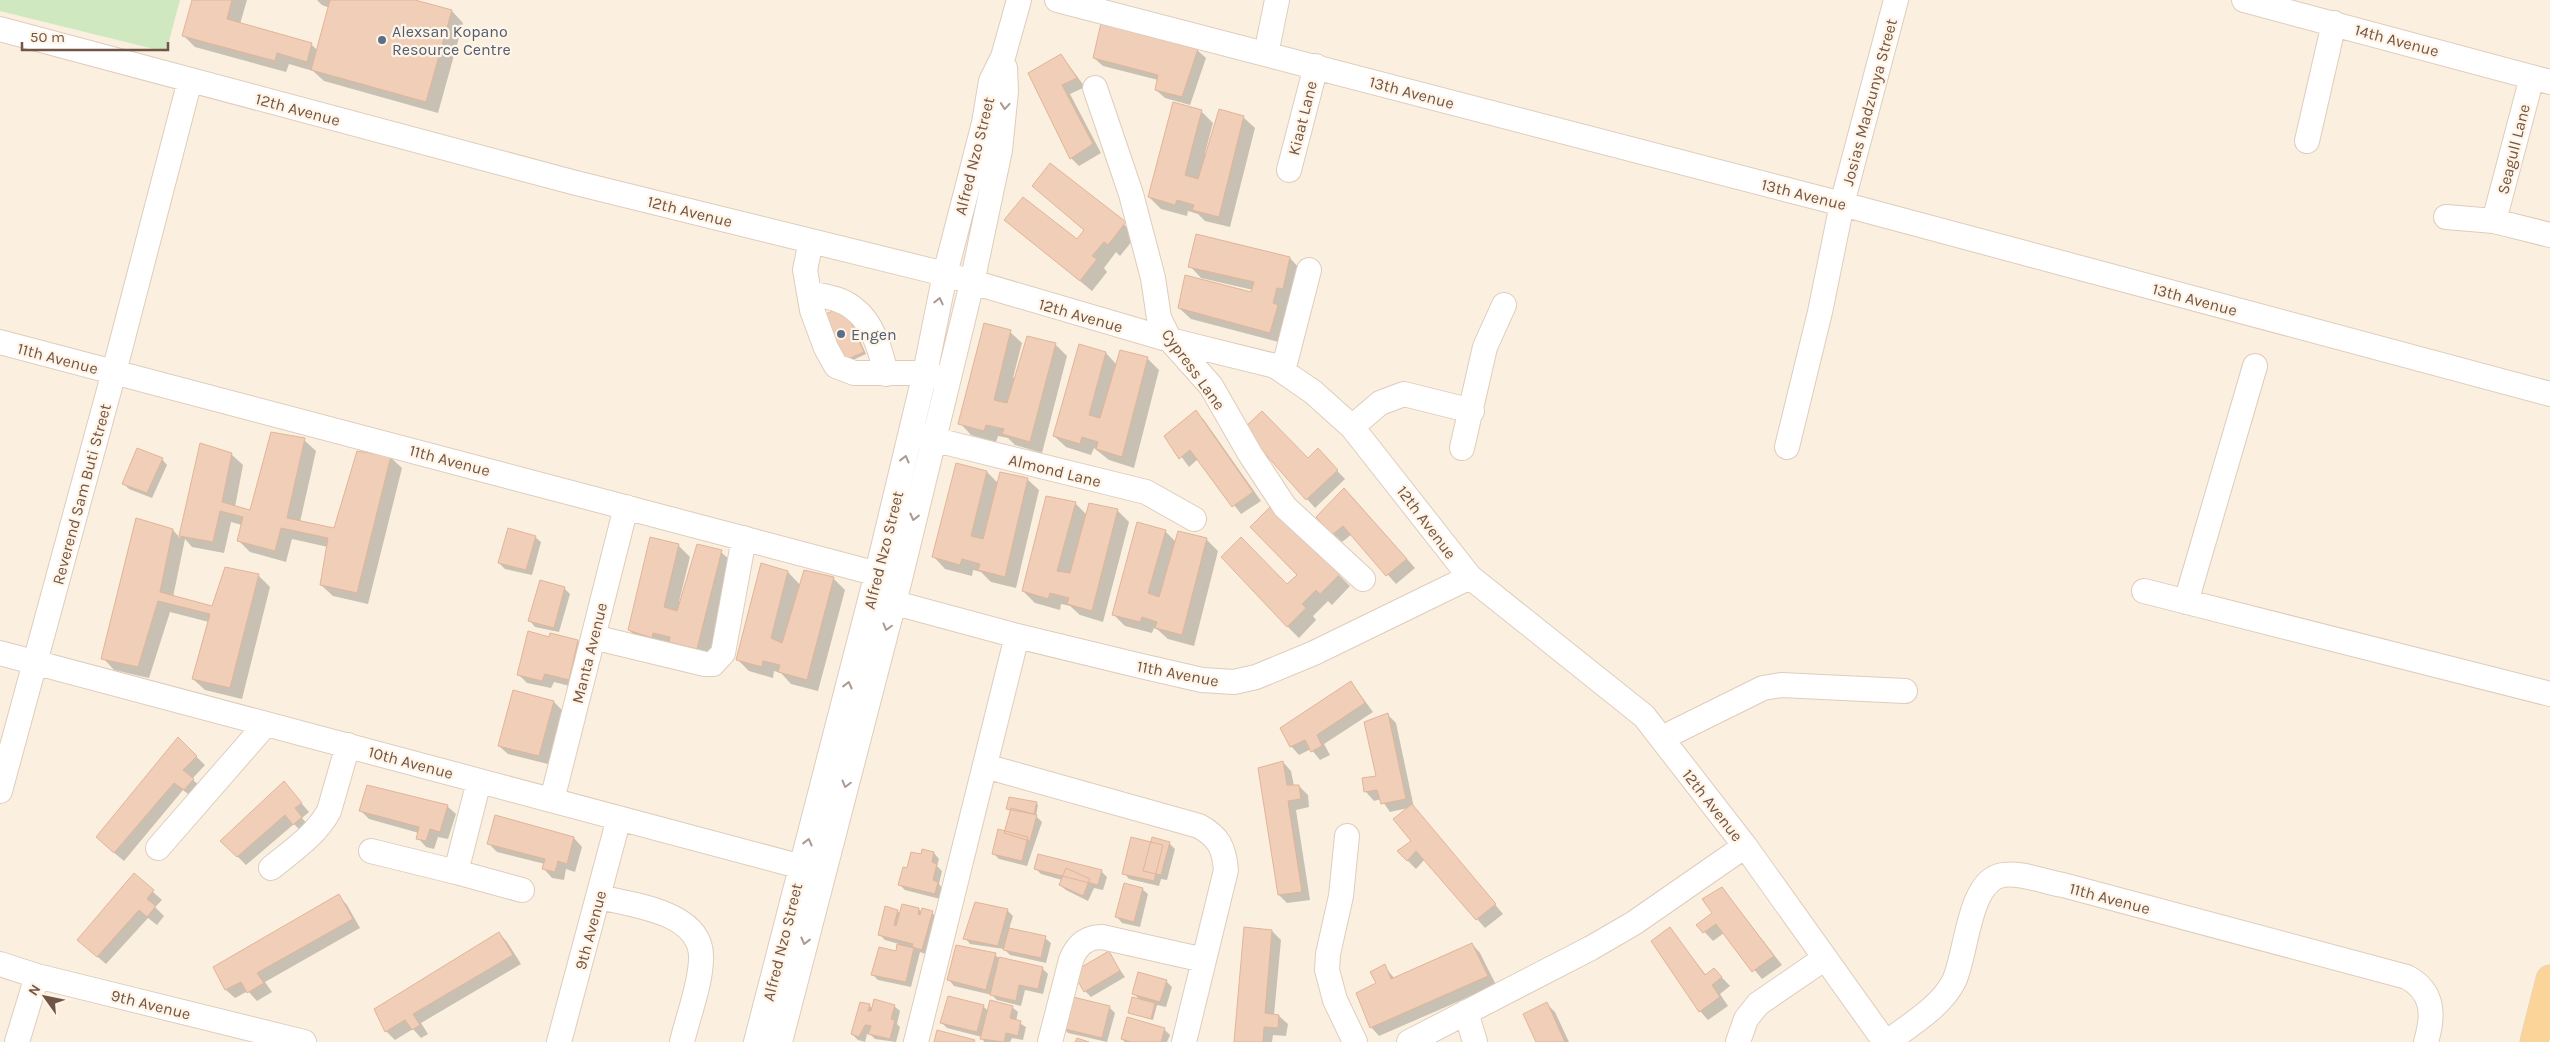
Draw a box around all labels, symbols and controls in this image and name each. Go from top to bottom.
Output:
street label: Josias Madzunya Street [1838,17,1901,188]
scale bar [22,20,169,52]
street label: 14th Avenue [2353,20,2441,61]
place label: Alexsan Kopano Resource Centre [392,22,511,59]
text: 50 m [30,28,65,46]
marker: Alexsan Kopano Resource Centre [376,34,388,46]
street label: 13th Avenue [1367,72,1456,113]
street label: Kiaat Lane [1284,79,1321,157]
street label: 12th Avenue [254,89,342,130]
street label: Alfred Nzo Street [951,95,998,217]
one-way arrow [1000,102,1011,110]
street label: Seagull Lane [2493,102,2534,196]
street label: 13th Avenue [1759,175,1848,214]
street label: 12th Avenue [646,192,734,231]
street label: 13th Avenue [2150,279,2239,320]
street label: 12th Avenue [1037,294,1125,337]
one-way arrow [933,296,944,305]
place label: Engen [851,325,897,344]
street label: Cypress Lane [1158,325,1229,413]
marker: Engen [835,328,847,340]
street label: 11th Avenue [15,339,100,378]
street label: Reverend Sam Buti Street [48,402,115,587]
street label: 11th Avenue [407,441,492,480]
street label: Almond Lane [1007,450,1103,491]
one-way arrow [899,455,910,464]
street label: 12th Avenue [1393,482,1460,563]
street label: Alfred Nzo Street [860,489,907,611]
one-way arrow [910,513,920,521]
street label: Manta Avenue [568,601,611,706]
one-way arrow [882,622,893,631]
street label: 11th Avenue [1136,656,1220,691]
one-way arrow [843,681,853,689]
street label: 10th Avenue [366,742,455,783]
street label: 12th Avenue [1678,765,1747,845]
one-way arrow [841,779,851,787]
one-way arrow [802,838,813,847]
street label: 11th Avenue [2067,879,2152,918]
street label: Alfred Nzo Street [759,881,806,1003]
street label: 9th Avenue [571,888,610,972]
one-way arrow [800,937,811,946]
north arrow [20,972,70,1022]
text: N [25,981,44,999]
street label: 9th Avenue [109,985,193,1024]

